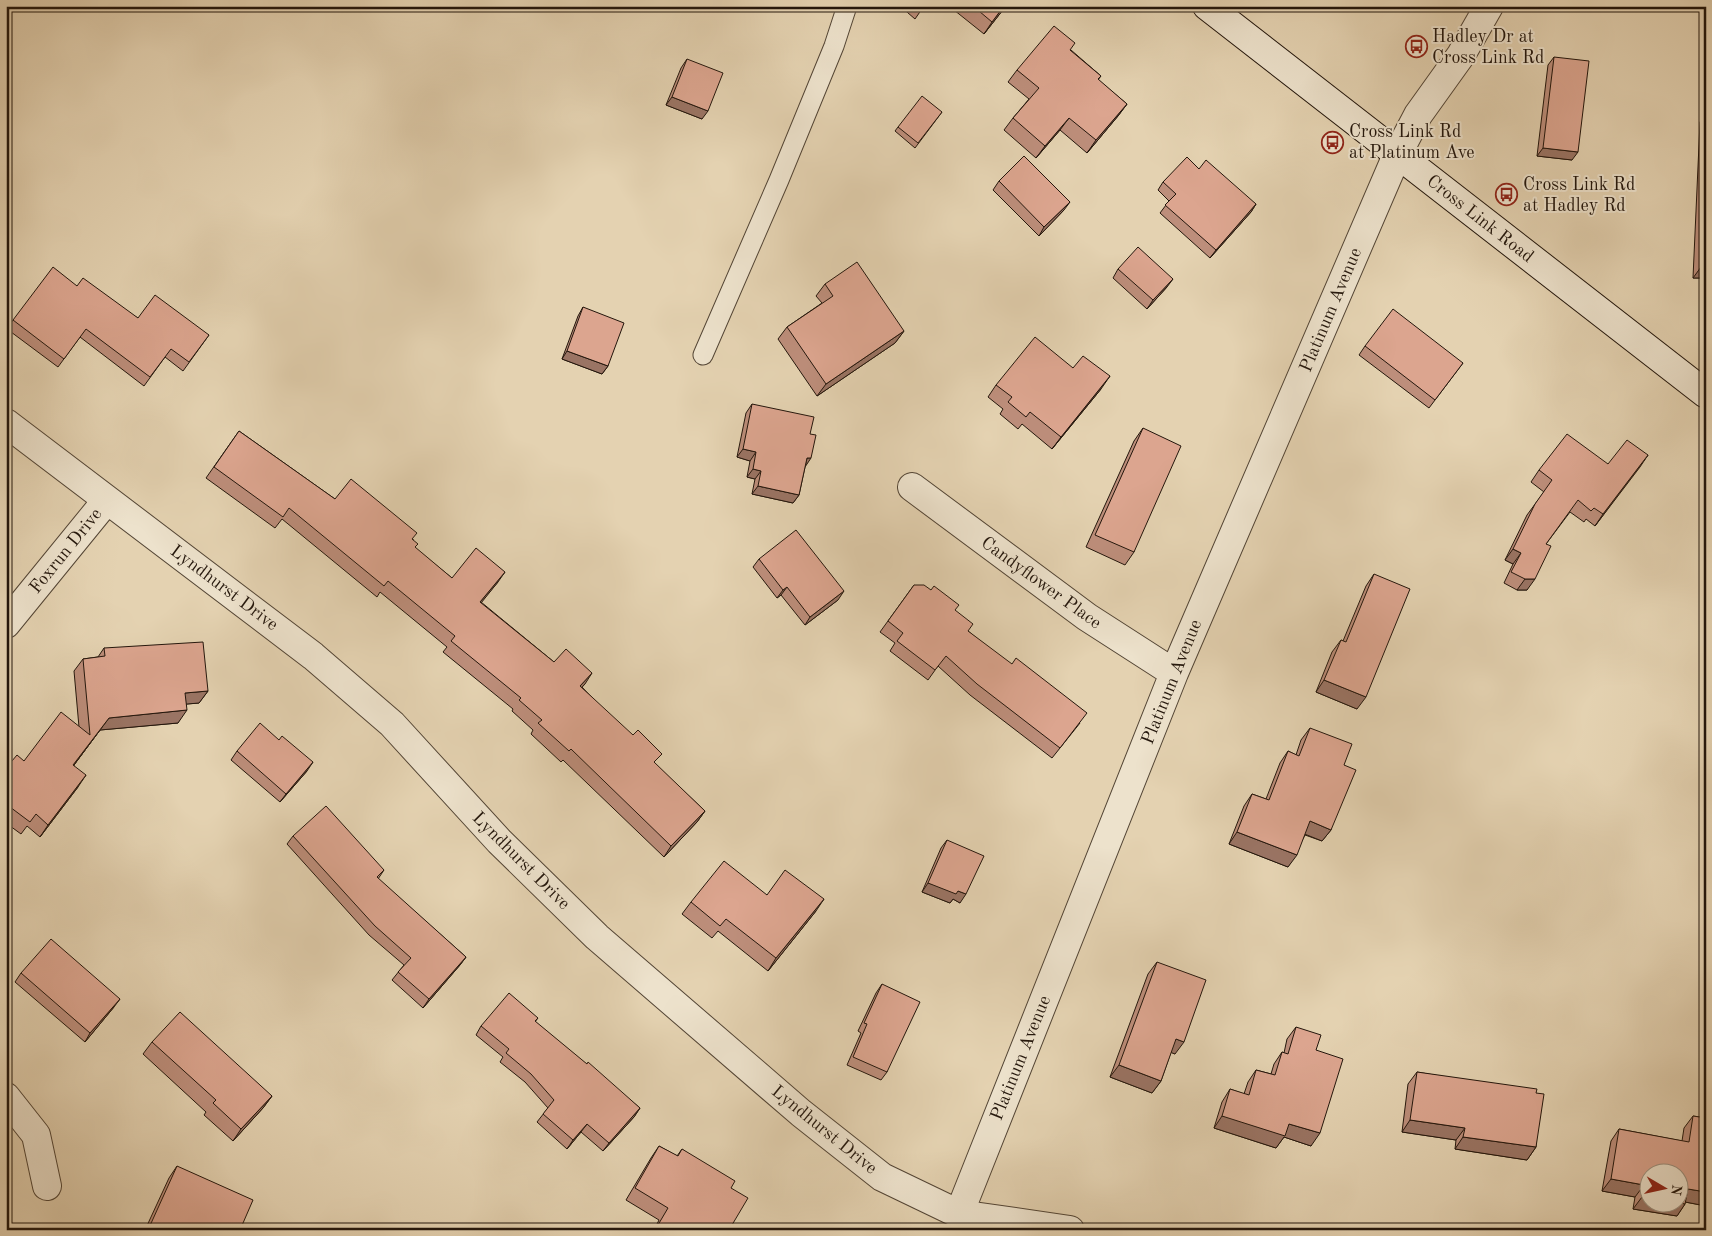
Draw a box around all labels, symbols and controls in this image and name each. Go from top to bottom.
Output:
place label: Hadley Dr at Cross Link Rd [1432,28,1544,67]
bus stop icon: Hadley Dr at Cross Link Rd [1404,35,1428,59]
place label: Cross Link Rd at Platinum Ave [1349,123,1475,162]
bus stop icon: Cross Link Rd at Platinum Ave [1321,130,1345,154]
street label: Cross Link Road [1423,172,1537,266]
place label: Cross Link Rd at Hadley Rd [1523,176,1635,215]
bus stop icon: Cross Link Rd at Hadley Rd [1495,183,1519,207]
street label: Platinum Avenue [1297,245,1365,375]
street label: Foxrun Drive [26,505,106,597]
street label: Candyflower Place [978,533,1104,633]
street label: Lyndhurst Drive [167,542,281,634]
street label: Platinum Avenue [1139,617,1205,747]
street label: Lyndhurst Drive [469,809,573,913]
street label: Platinum Avenue [988,993,1054,1123]
street label: Lyndhurst Drive [768,1082,880,1178]
north arrow [1640,1164,1690,1214]
text: N [1668,1183,1684,1197]

